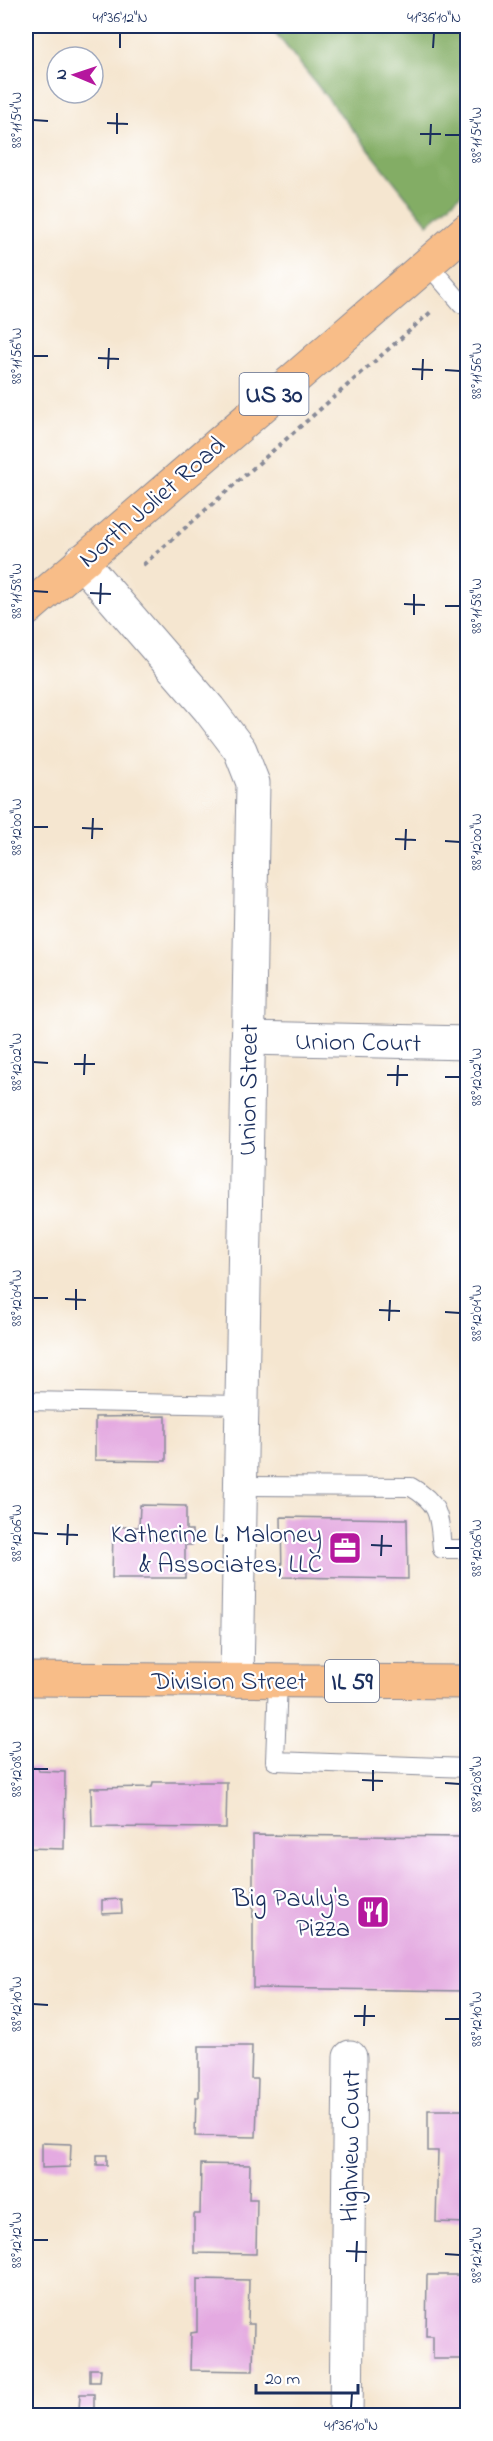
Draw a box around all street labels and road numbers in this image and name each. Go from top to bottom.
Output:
road number: US 30 [240,373,308,415]
street label: North Joliet Road [71,428,235,578]
street label: Union Street [230,1023,270,1157]
street label: Union Court [295,1024,422,1064]
road number: IL 59 [325,1660,379,1702]
street label: Division Street [151,1664,307,1702]
street label: Highview Court [332,2069,372,2222]

